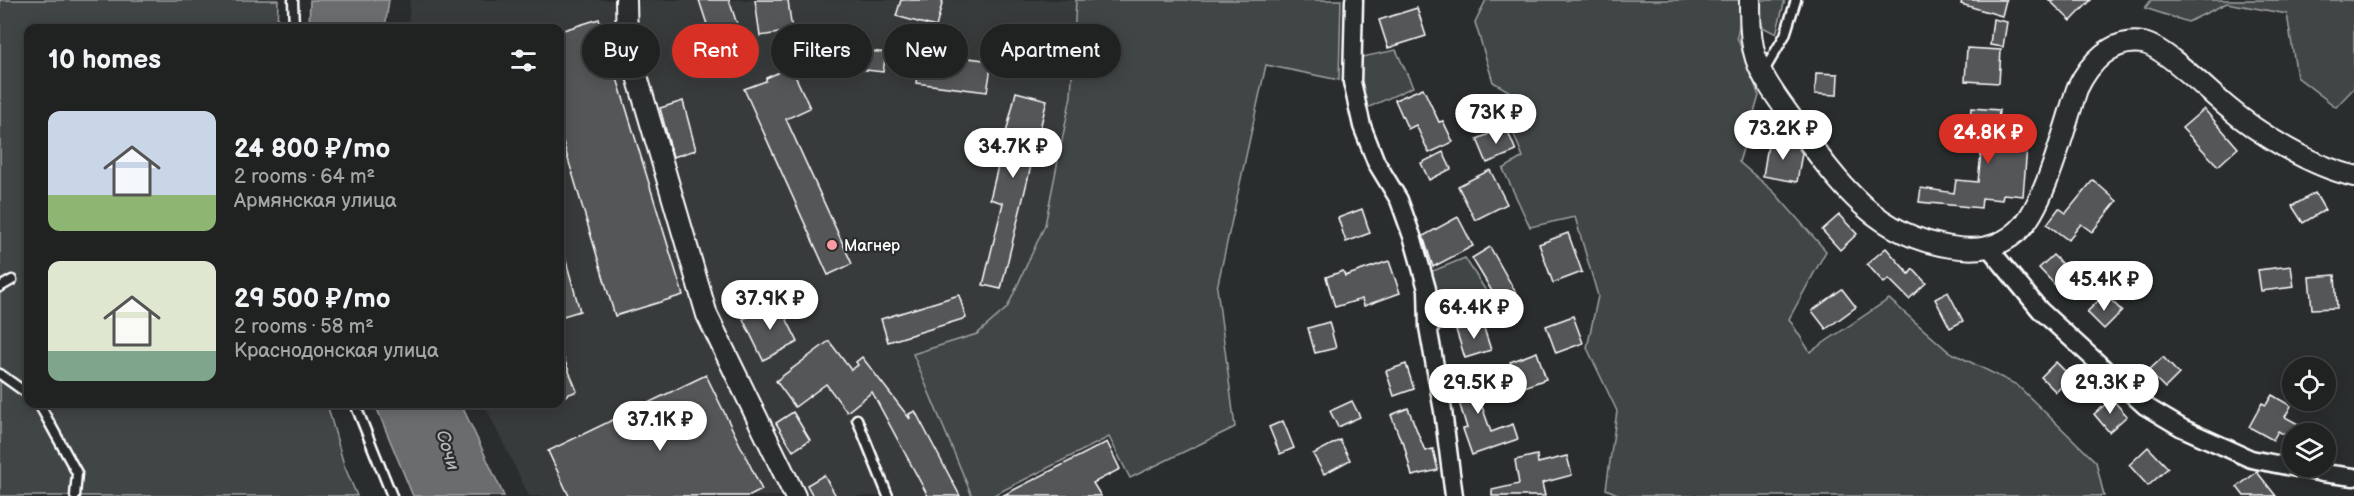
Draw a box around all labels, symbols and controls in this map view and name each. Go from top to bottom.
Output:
chip: Buy [582,24,660,78]
chip: Rent [672,24,759,78]
chip: Filters [771,24,872,78]
chip: New [884,24,968,78]
chip: Apartment [980,24,1121,78]
icon: filters [507,44,540,77]
text: 10 homes [48,45,161,76]
pin: 73K ₽ [1454,94,1538,145]
text: 73K ₽ [1469,101,1523,125]
pin: 73.2K ₽ [1728,110,1838,161]
pin: 24.8K ₽ [1933,114,2043,165]
text: 73.2K ₽ [1748,117,1818,141]
text: 24.8K ₽ [1953,121,2023,145]
pin: 34.7K ₽ [958,128,1068,179]
text: 24 800 ₽/mo [234,134,390,165]
icon: home [96,135,168,207]
text: 34.7K ₽ [978,135,1048,159]
text: 2 rooms · 64 m² [234,165,375,189]
text: Армянская улица [234,189,397,213]
place label: Магнер [844,237,900,256]
marker: Магнер [825,238,839,252]
pin: 45.4K ₽ [2049,261,2159,312]
text: 45.4K ₽ [2069,268,2139,292]
pin: 37.9K ₽ [715,280,825,331]
text: 29 500 ₽/mo [234,284,391,315]
icon: home [96,285,168,357]
text: 37.9K ₽ [735,287,805,311]
pin: 64.4K ₽ [1419,289,1529,340]
text: 64.4K ₽ [1439,296,1509,320]
text: 2 rooms · 58 m² [234,315,374,339]
text: Краснодонская улица [234,339,439,363]
map controls [2282,357,2336,477]
button: locate [2282,357,2336,411]
pin: 29.5K ₽ [1423,364,1533,415]
pin: 29.3K ₽ [2055,364,2165,415]
text: 29.5K ₽ [1443,371,1513,395]
text: 29.3K ₽ [2075,371,2145,395]
pin: 37.1K ₽ [605,401,715,452]
text: 37.1K ₽ [627,408,693,432]
button: layers [2282,423,2336,477]
water label: Сочи [431,427,464,473]

